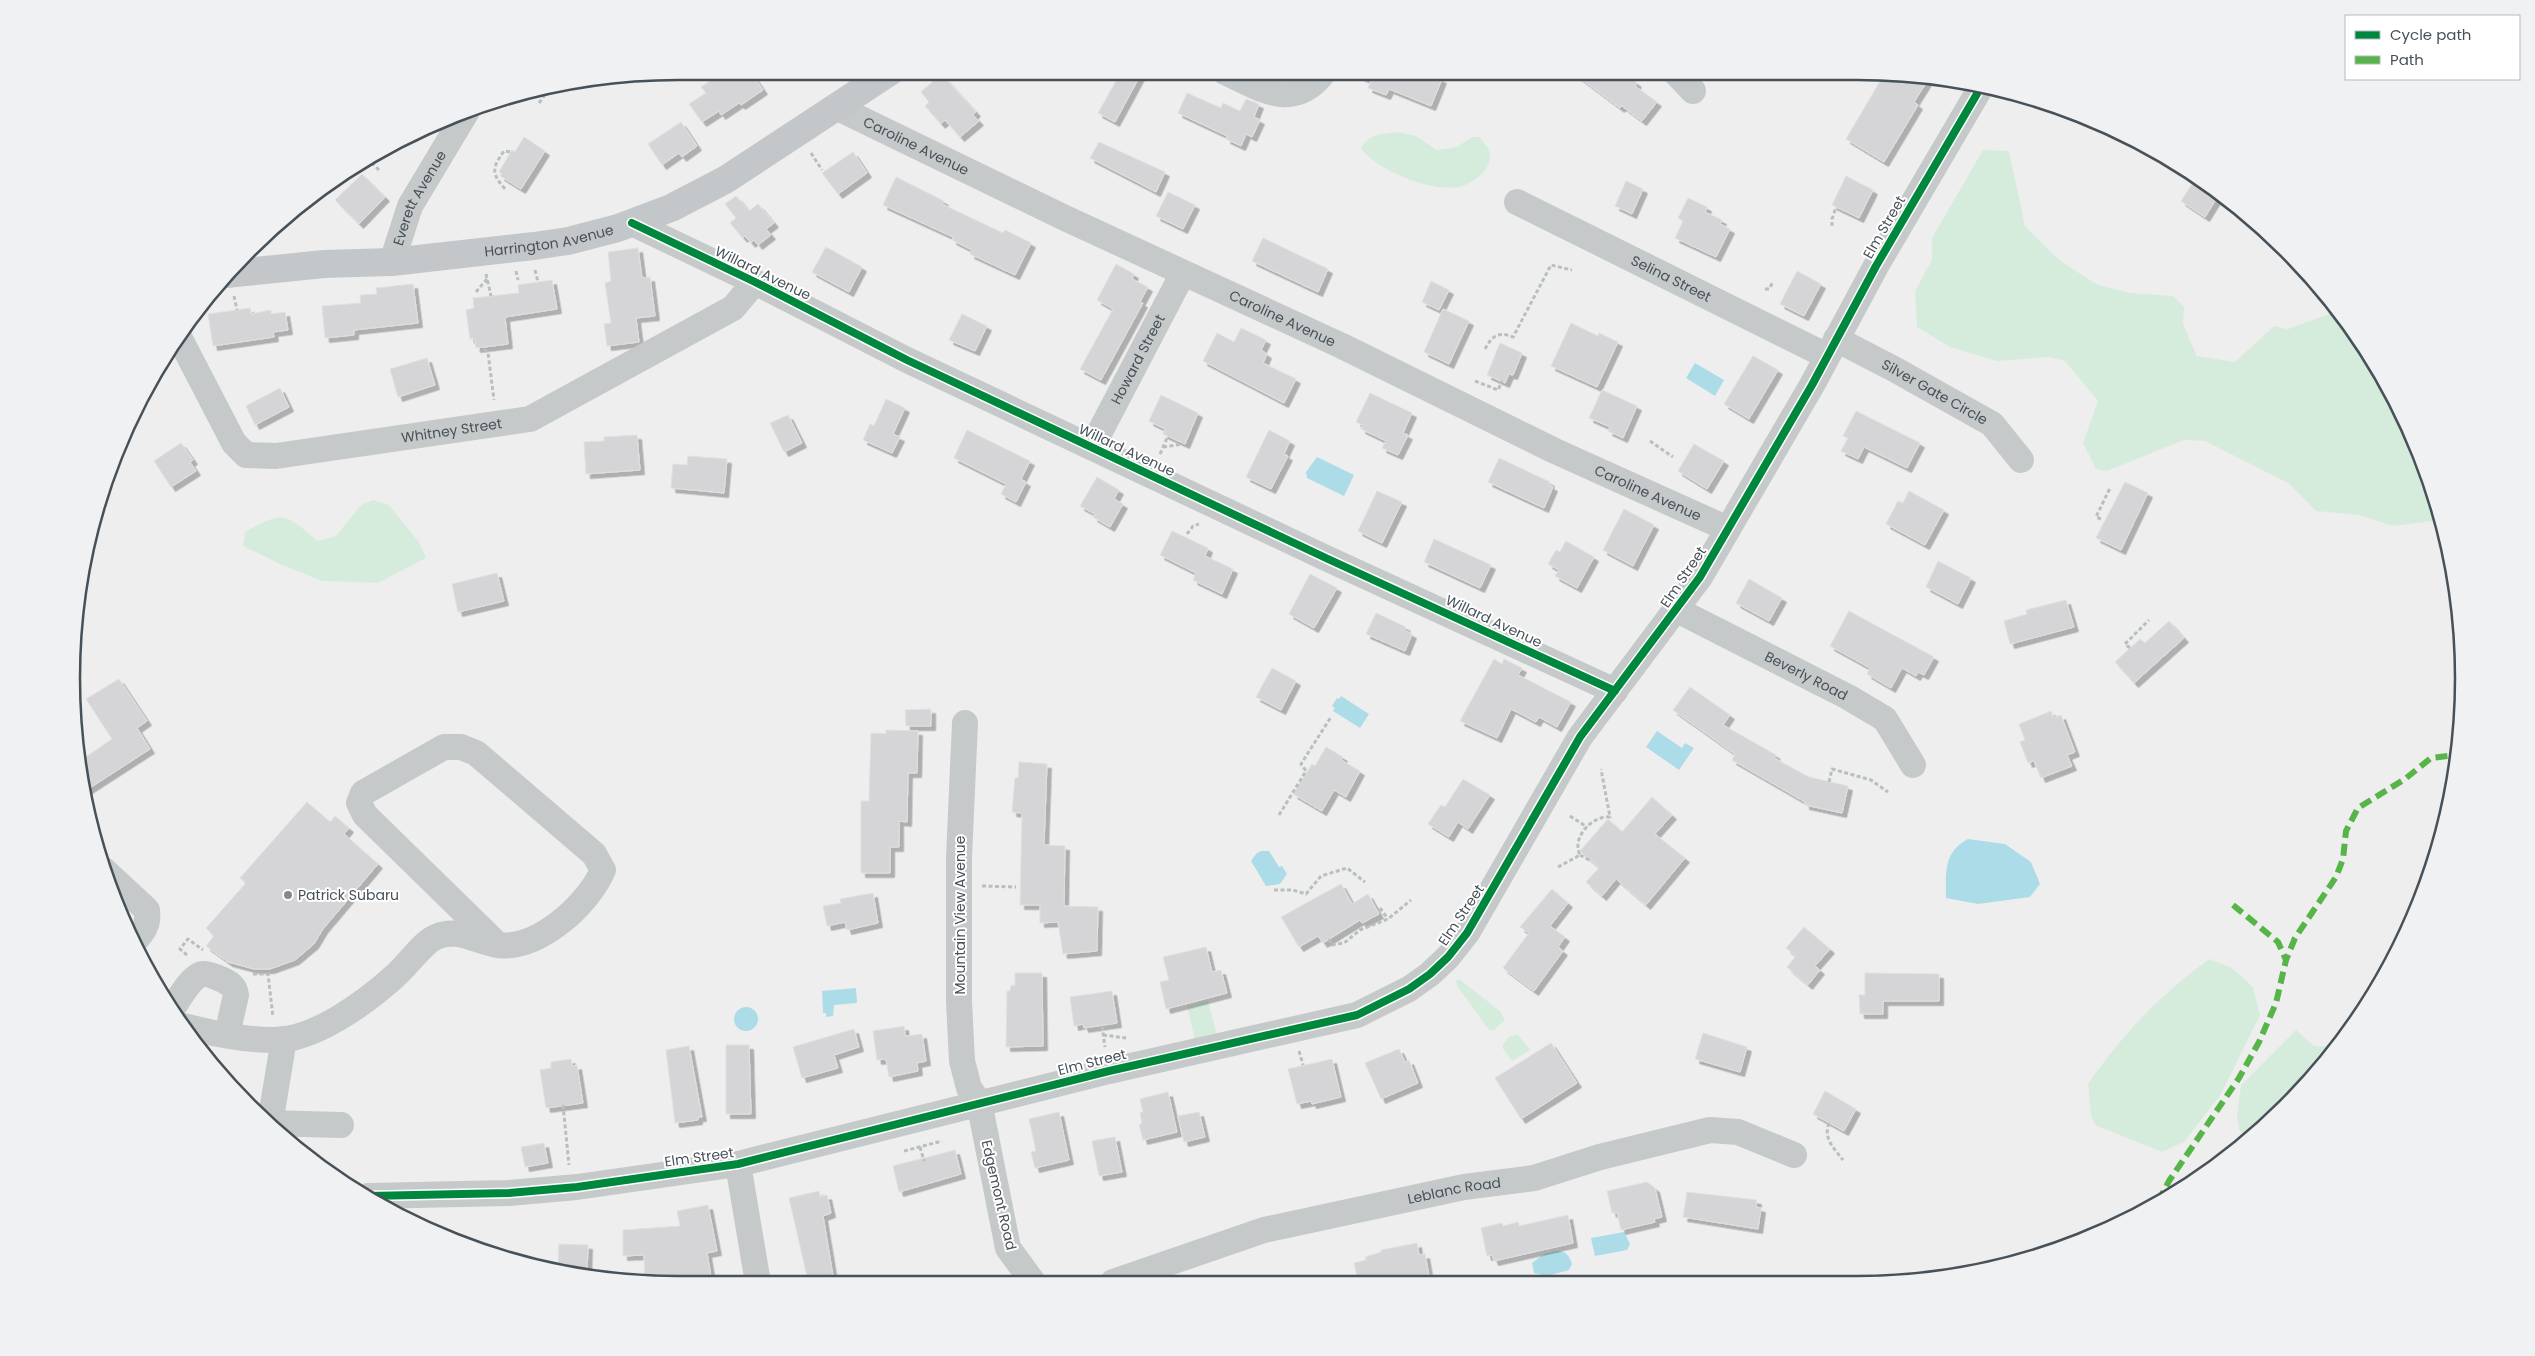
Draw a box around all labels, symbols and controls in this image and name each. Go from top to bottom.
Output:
legend [2345,15,2520,80]
text: Cycle path [2390,24,2471,45]
text: Path [2390,49,2424,70]
street label: Caroline Avenue [860,112,973,180]
street label: Everett Avenue [388,146,451,248]
street label: Elm Street [1858,192,1910,262]
street label: Harrington Avenue [483,220,616,262]
street label: Willard Avenue [712,241,815,305]
street label: Selina Street [1628,250,1714,307]
street label: Caroline Avenue [1226,285,1339,352]
street label: Howard Street [1106,311,1170,408]
street label: Silver Gate Circle [1878,354,1992,430]
street label: Whitney Street [400,413,503,448]
street label: Willard Avenue [1075,419,1179,481]
street label: Caroline Avenue [1591,460,1705,526]
street label: Elm Street [1655,542,1711,612]
street label: Willard Avenue [1442,590,1546,652]
street label: Beverly Road [1761,646,1851,705]
street label: Mountain View Avenue [950,835,970,995]
street label: Elm Street [1433,880,1489,950]
place label: Patrick Subaru [298,885,399,905]
marker: Patrick Subaru [282,889,294,901]
street label: Elm Street [1056,1044,1128,1080]
street label: Edgemont Road [977,1138,1021,1252]
street label: Elm Street [663,1142,735,1172]
street label: Leblanc Road [1406,1172,1502,1209]

